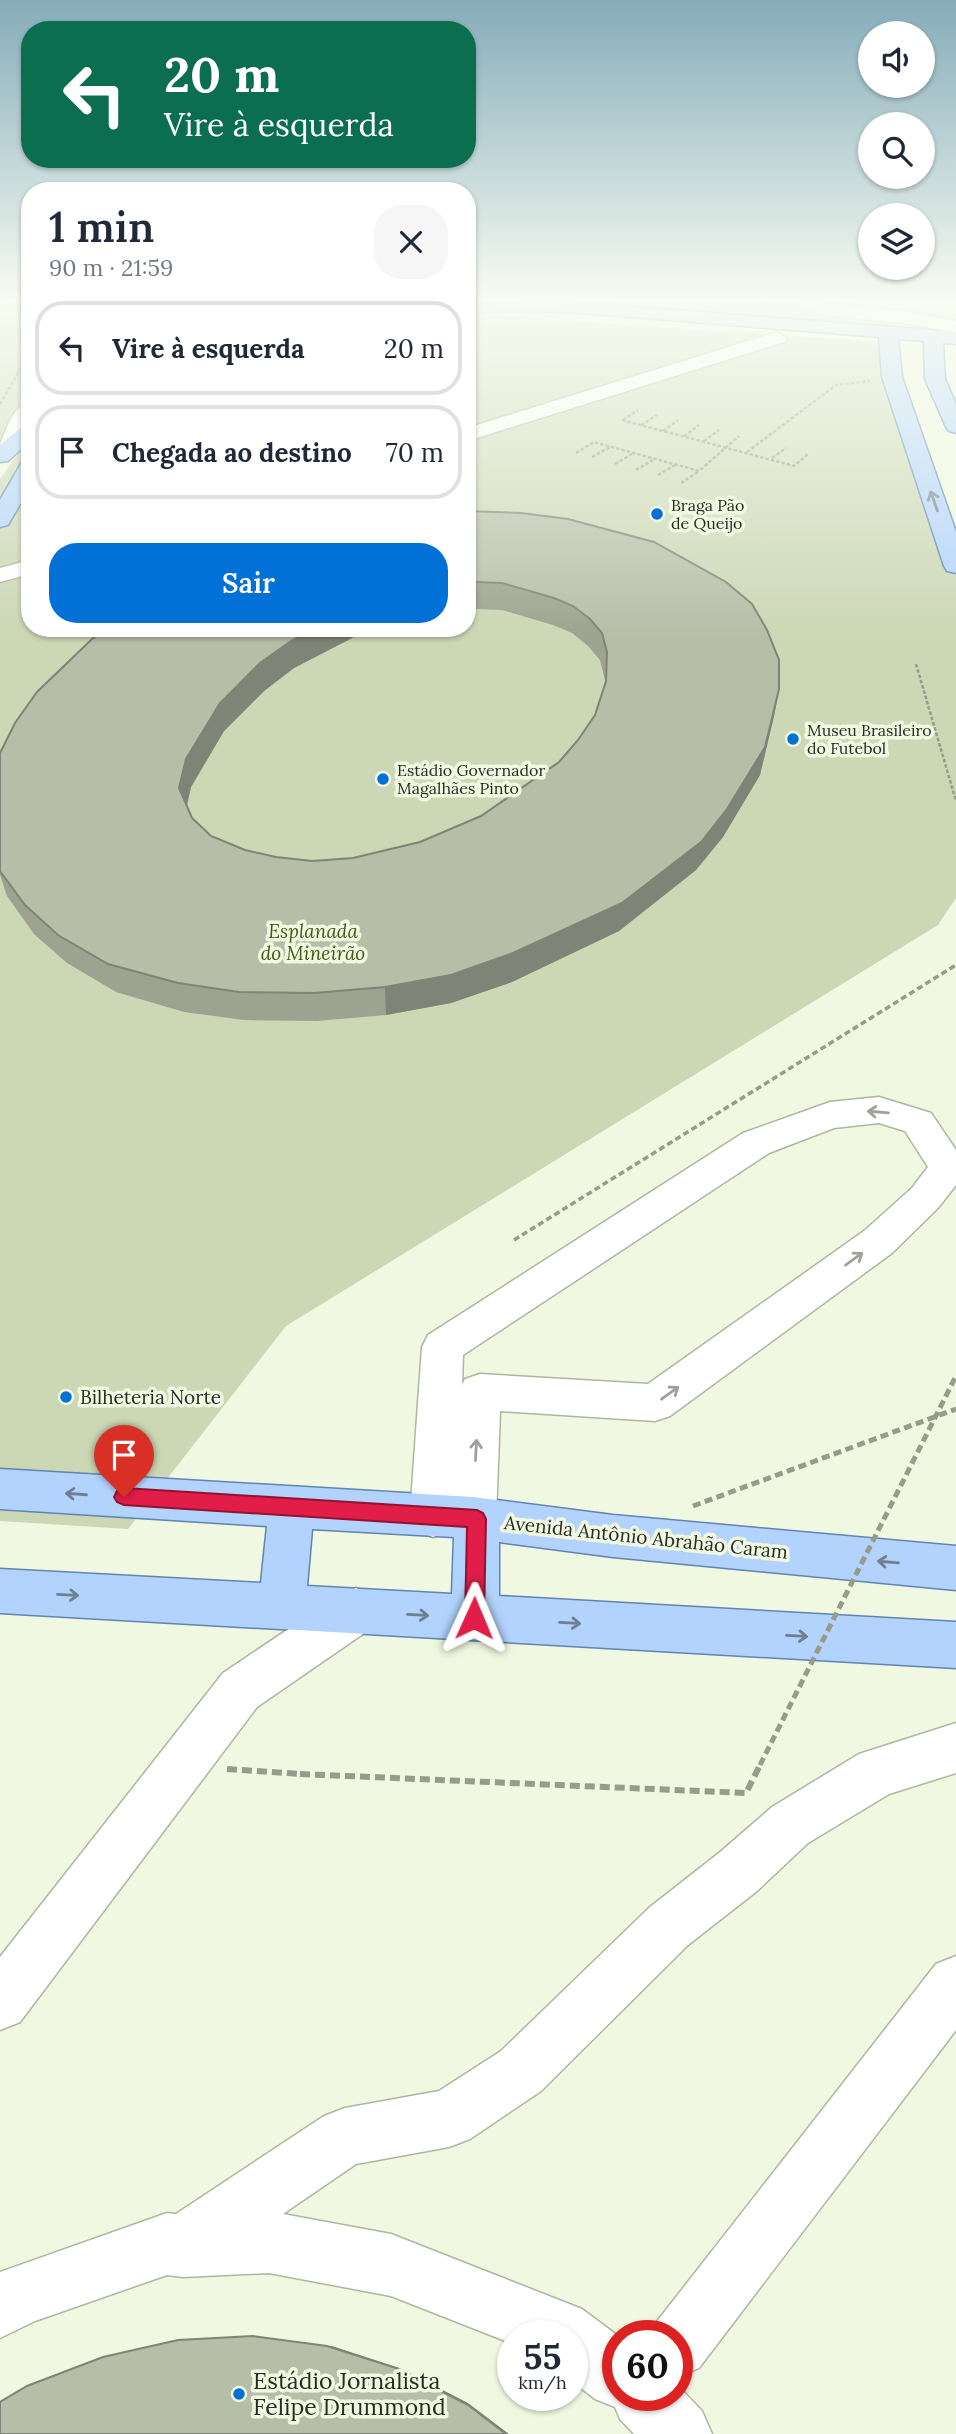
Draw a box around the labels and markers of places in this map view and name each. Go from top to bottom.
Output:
place label: Braga Pão de Queijo [671,495,744,533]
marker: Braga Pão de Queijo [649,506,665,522]
place label: Museu Brasileiro do Futebol [807,720,932,758]
marker: Museu Brasileiro do Futebol [785,731,801,747]
place label: Estádio Governador Magalhães Pinto [397,760,545,798]
marker: Estádio Governador Magalhães Pinto [375,771,391,787]
place label: Bilheteria Norte [80,1385,221,1409]
marker: Bilheteria Norte [58,1389,74,1405]
pin [94,1425,154,1497]
place label: Estádio Jornalista Felipe Drummond [253,2366,446,2421]
marker: Estádio Jornalista Felipe Drummond [231,2386,247,2402]

